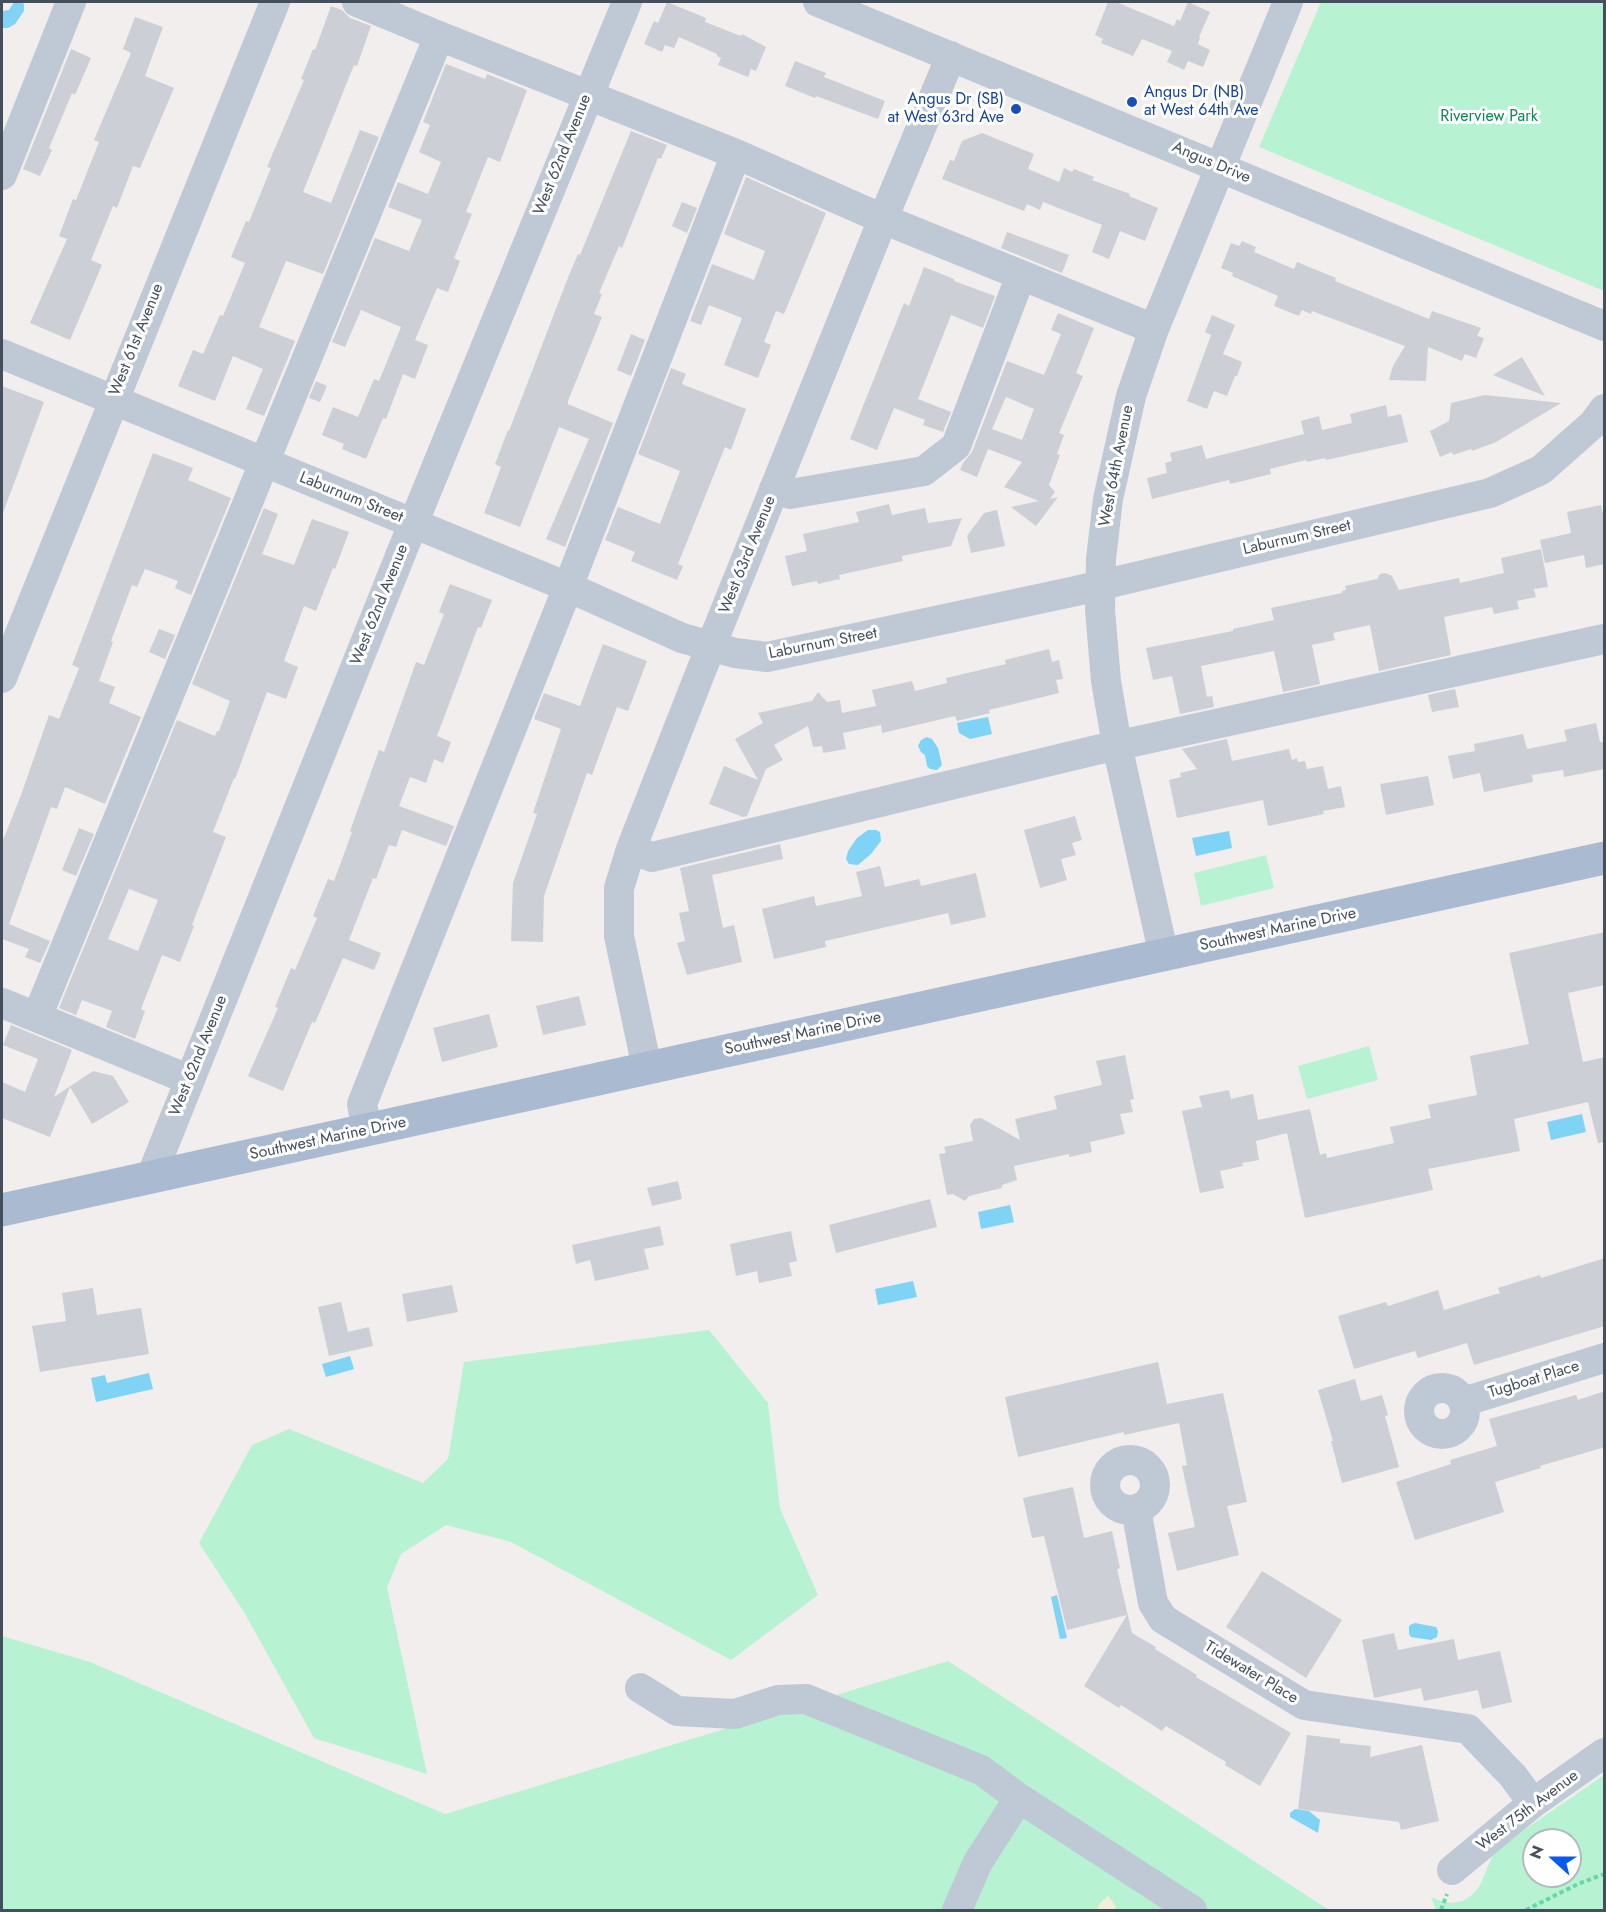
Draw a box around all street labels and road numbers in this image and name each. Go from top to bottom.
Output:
street label: West 62nd Avenue [530,92,596,218]
street label: Angus Drive [1169,138,1253,188]
street label: West 61st Avenue [106,281,168,399]
street label: West 64th Avenue [1096,404,1138,528]
street label: Laburnum Street [296,468,406,528]
street label: West 63rd Avenue [716,493,780,617]
street label: Laburnum Street [1241,516,1353,560]
street label: West 62nd Avenue [347,542,413,668]
street label: Laburnum Street [767,624,879,664]
street label: Southwest Marine Drive [1198,904,1358,956]
street label: West 62nd Avenue [166,993,232,1119]
street label: Southwest Marine Drive [723,1008,883,1060]
street label: Southwest Marine Drive [248,1113,408,1165]
street label: Tugboat Place [1486,1357,1582,1403]
street label: Tidewater Place [1201,1638,1301,1708]
street label: West 75th Avenue [1473,1767,1583,1855]

